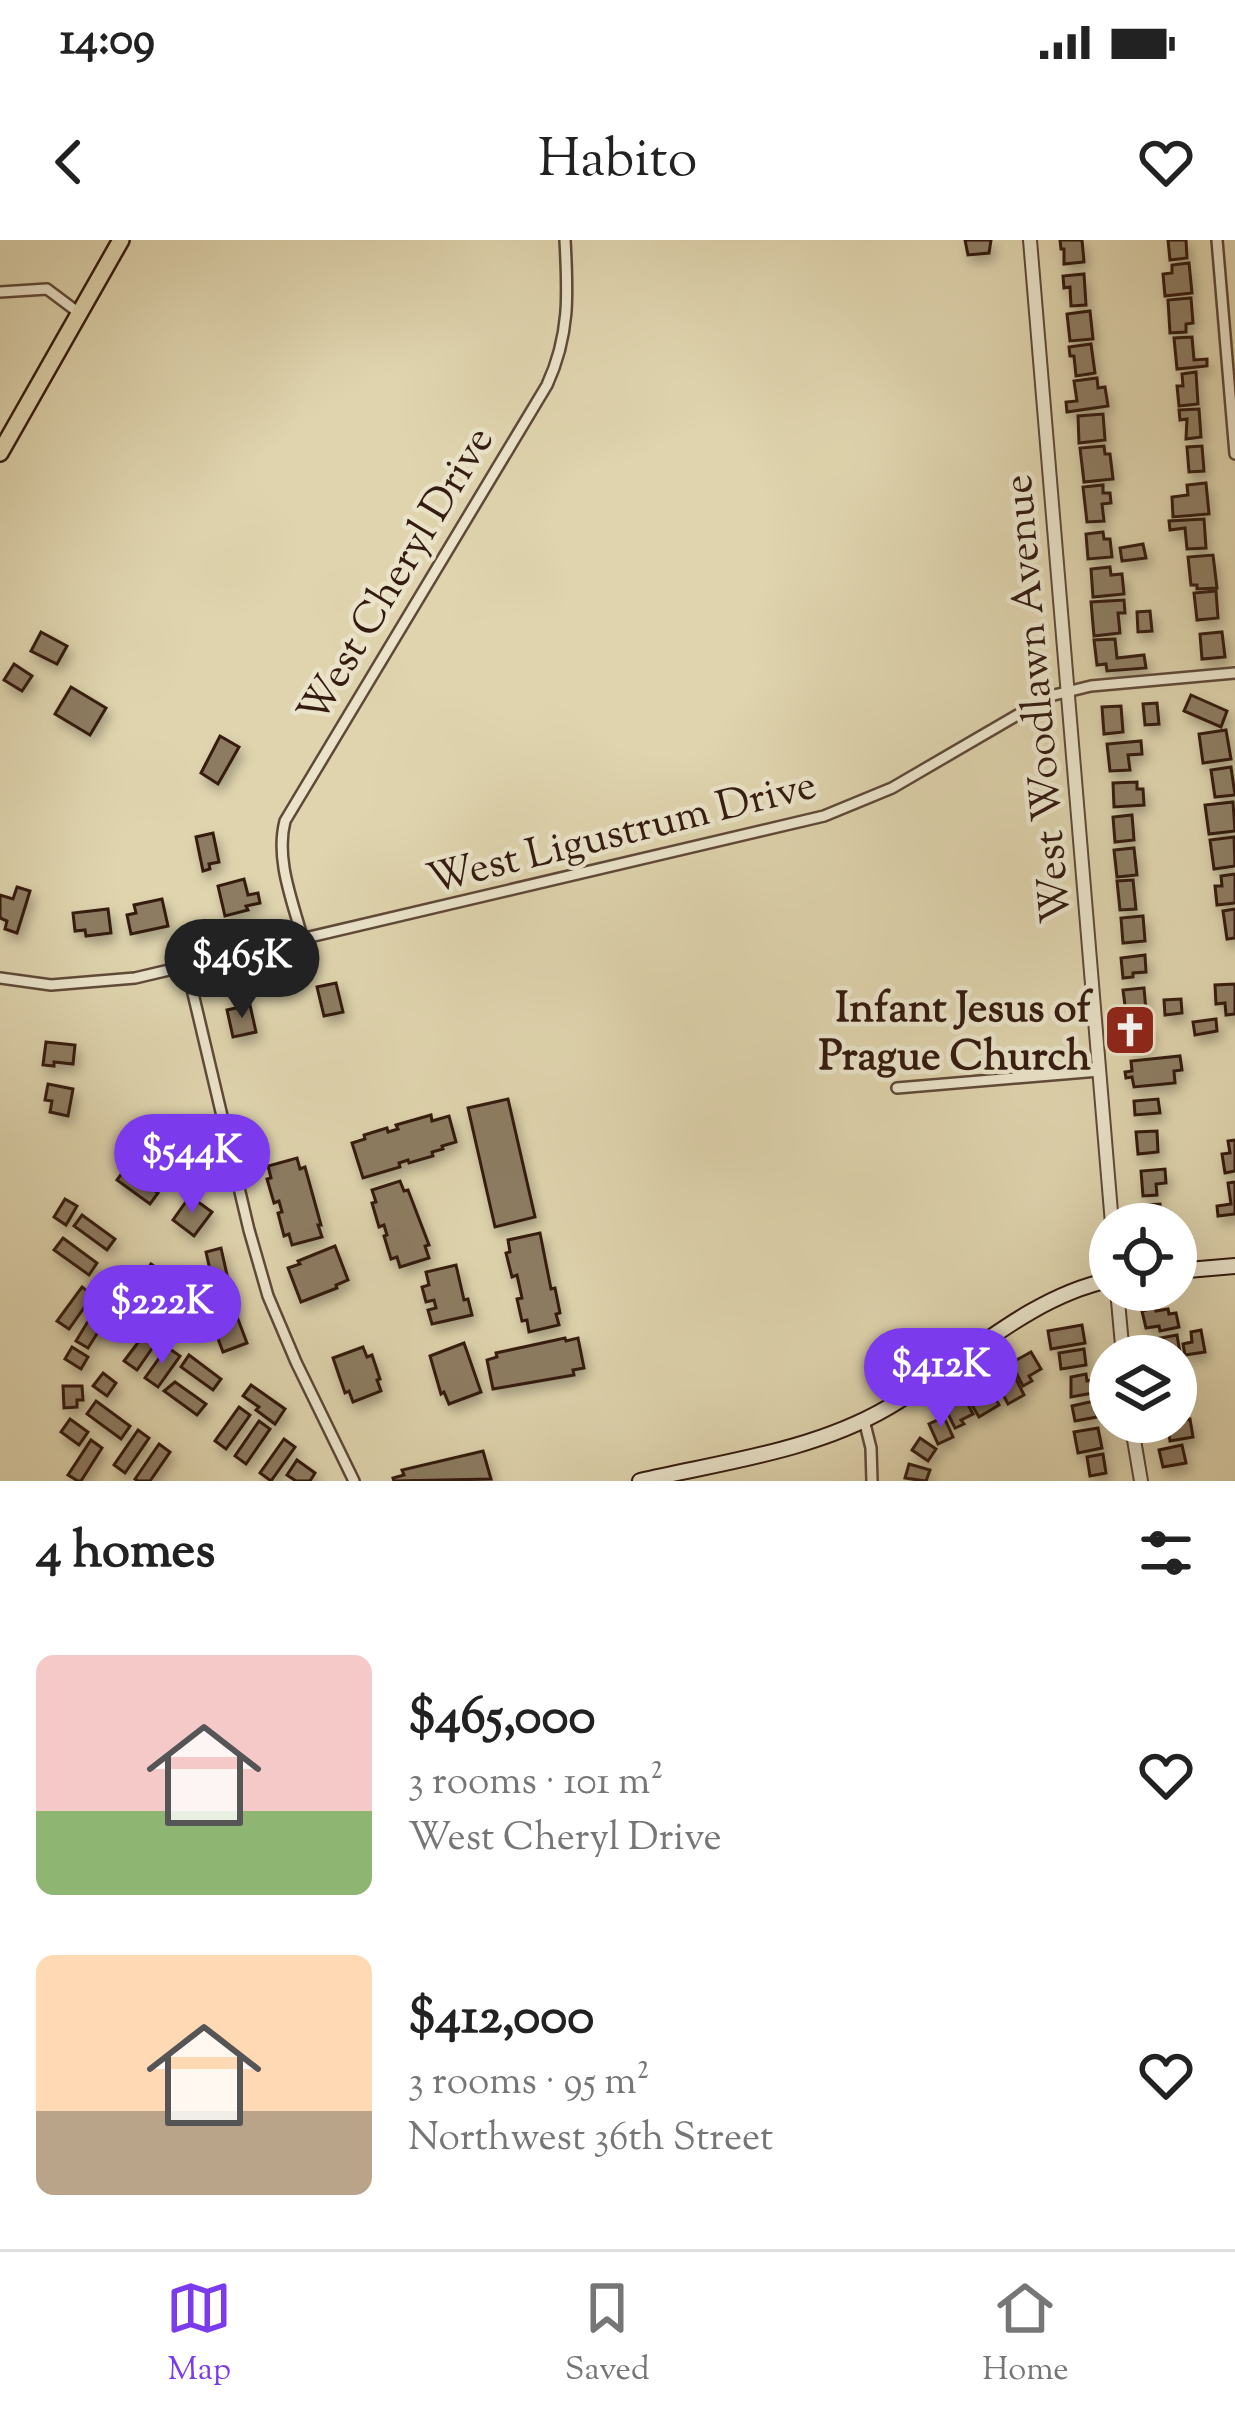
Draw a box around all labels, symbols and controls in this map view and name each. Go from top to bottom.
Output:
text: 14:09 [60,10,155,75]
text: Habito [538,123,697,201]
icon: back [36,129,102,195]
icon: heart [1133,129,1199,195]
street label: West Cheryl Drive [286,416,511,737]
street label: West Woodlawn Avenue [990,472,1089,925]
street label: West Ligustrum Drive [421,757,823,912]
pin: $465K [158,919,326,1021]
text: $465K [191,930,293,986]
place label: Infant Jesus of Prague Church [819,981,1094,1089]
church icon: Infant Jesus of Prague Church [1102,1002,1158,1058]
pin: $544K [108,1114,276,1216]
text: $544K [141,1125,243,1181]
map controls [1089,1203,1197,1443]
button: locate [1089,1203,1197,1311]
pin: $222K [78,1265,246,1367]
text: $222K [110,1276,214,1332]
pin: $412K [857,1328,1025,1430]
button: layers [1089,1335,1197,1443]
text: $412K [891,1339,991,1395]
text: 4 homes [36,1517,215,1590]
icon: filters [1133,1520,1199,1586]
text: $465,000 [408,1683,595,1756]
icon: home [132,1703,276,1847]
icon: heart [1133,1742,1199,1808]
text: 3 rooms · 101 m² [408,1756,663,1812]
text: West Cheryl Drive [408,1812,722,1868]
text: $412,000 [408,1983,594,2056]
icon: home [132,2003,276,2147]
icon: heart [1133,2042,1199,2108]
text: 3 rooms · 95 m² [408,2056,650,2112]
text: Northwest 36th Street [408,2112,773,2168]
tab: Map [166,2275,232,2395]
tab: Saved [565,2275,650,2395]
tab: Home [982,2275,1069,2395]

